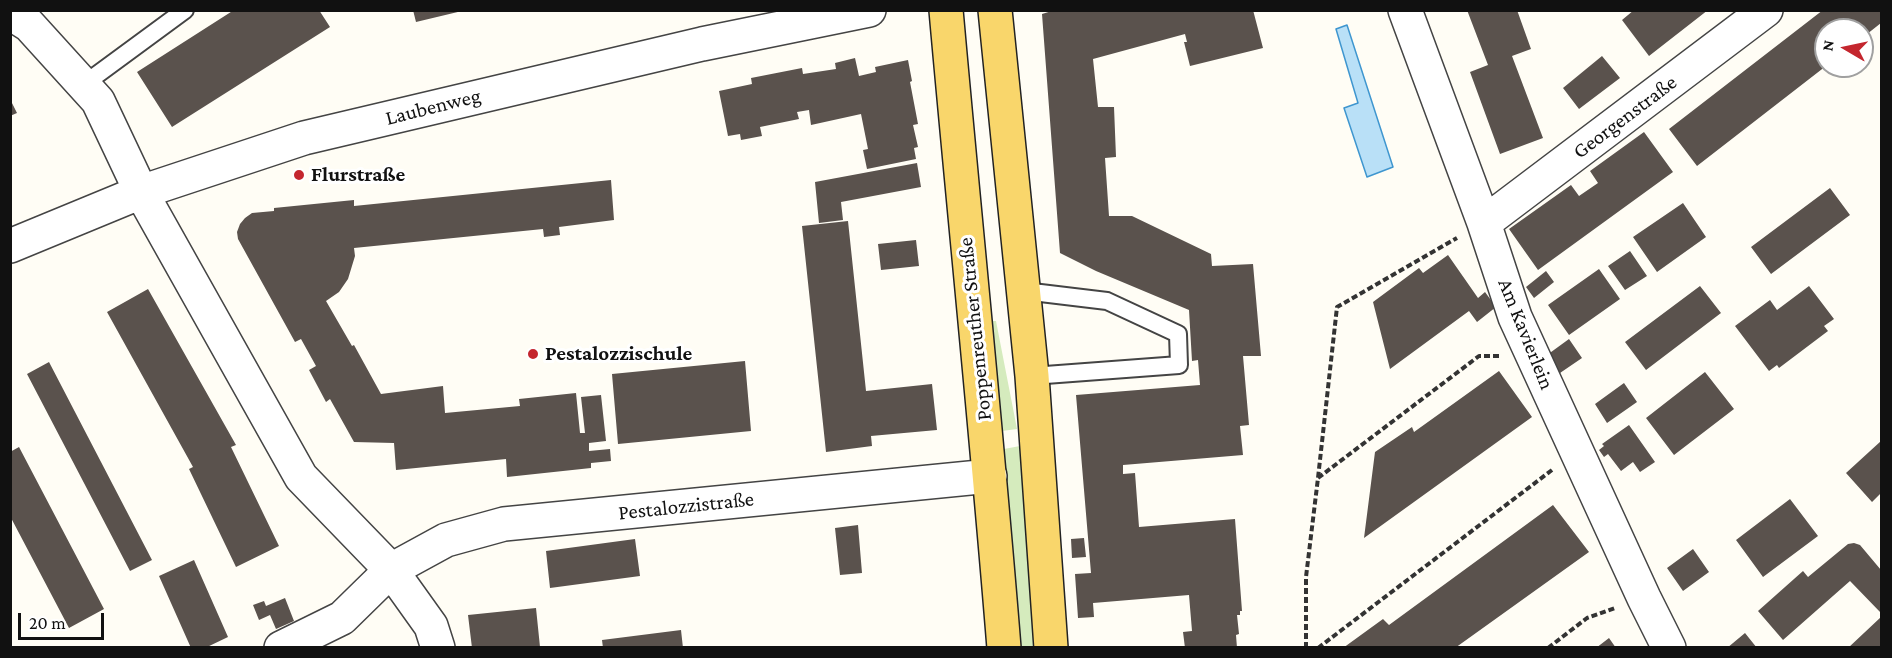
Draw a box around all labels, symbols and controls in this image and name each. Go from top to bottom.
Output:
north arrow [1814,18,1874,78]
text: N [1818,39,1837,52]
street label: Georgenstraße [1568,70,1682,164]
street label: Laubenweg [383,83,483,131]
place label: Flurstraße [311,162,405,188]
marker: Flurstraße [292,168,306,182]
street label: Poppenreuther Straße [953,236,997,422]
street label: Am Kavierlein [1492,275,1560,393]
place label: Pestalozzischule [545,341,692,367]
marker: Pestalozzischule [526,347,540,361]
street label: Pestalozzistraße [617,486,755,526]
scale bar [21,601,106,639]
text: 20 m [29,613,66,633]

